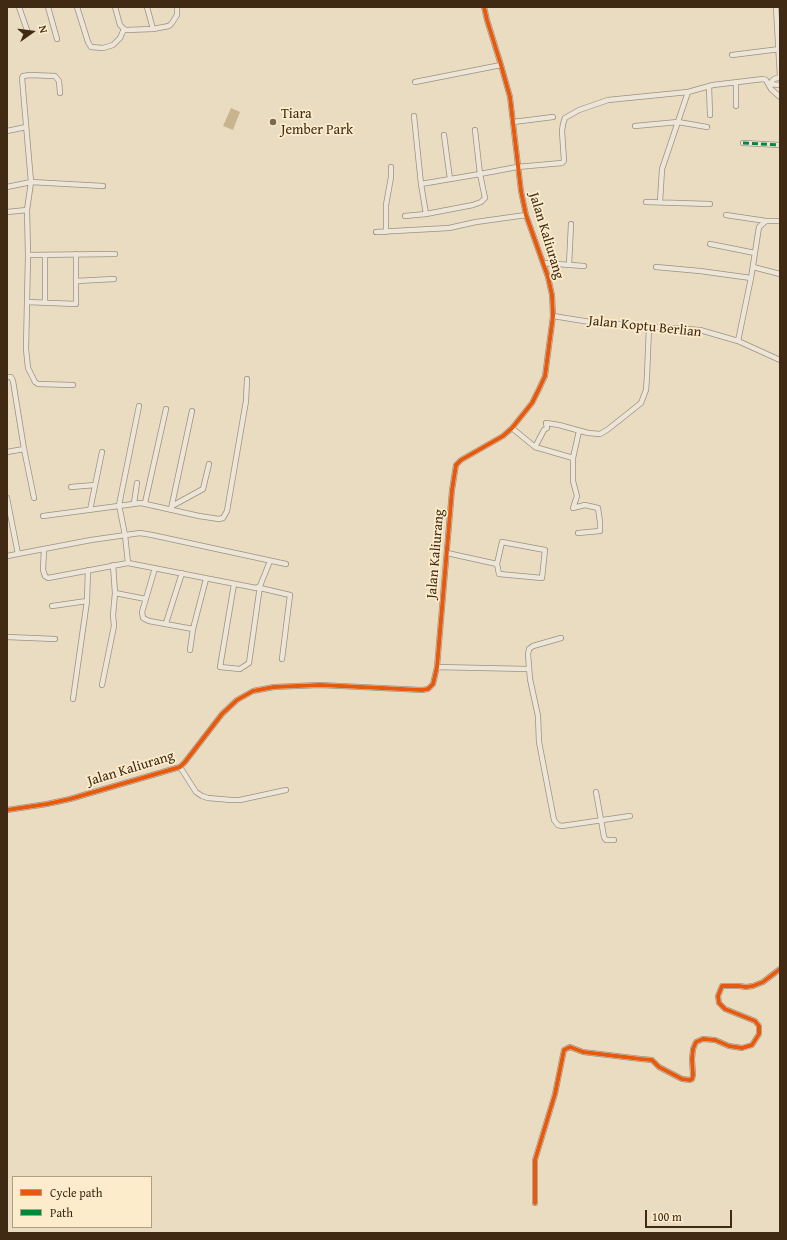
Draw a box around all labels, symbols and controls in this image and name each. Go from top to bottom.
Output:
north arrow [12,12,52,52]
text: N [35,24,52,35]
place label: Tiara Jember Park [281,106,353,138]
marker: Tiara Jember Park [268,117,278,127]
street label: Jalan Kaliurang [525,191,567,281]
street label: Jalan Koptu Berlian [588,313,702,341]
street label: Jalan Kaliurang [424,508,448,600]
street label: Jalan Kaliurang [86,748,176,790]
legend [12,1176,152,1228]
text: Cycle path [50,1184,102,1201]
scale bar [647,1202,734,1228]
text: Path [50,1204,73,1221]
text: 100 m [652,1208,682,1225]

